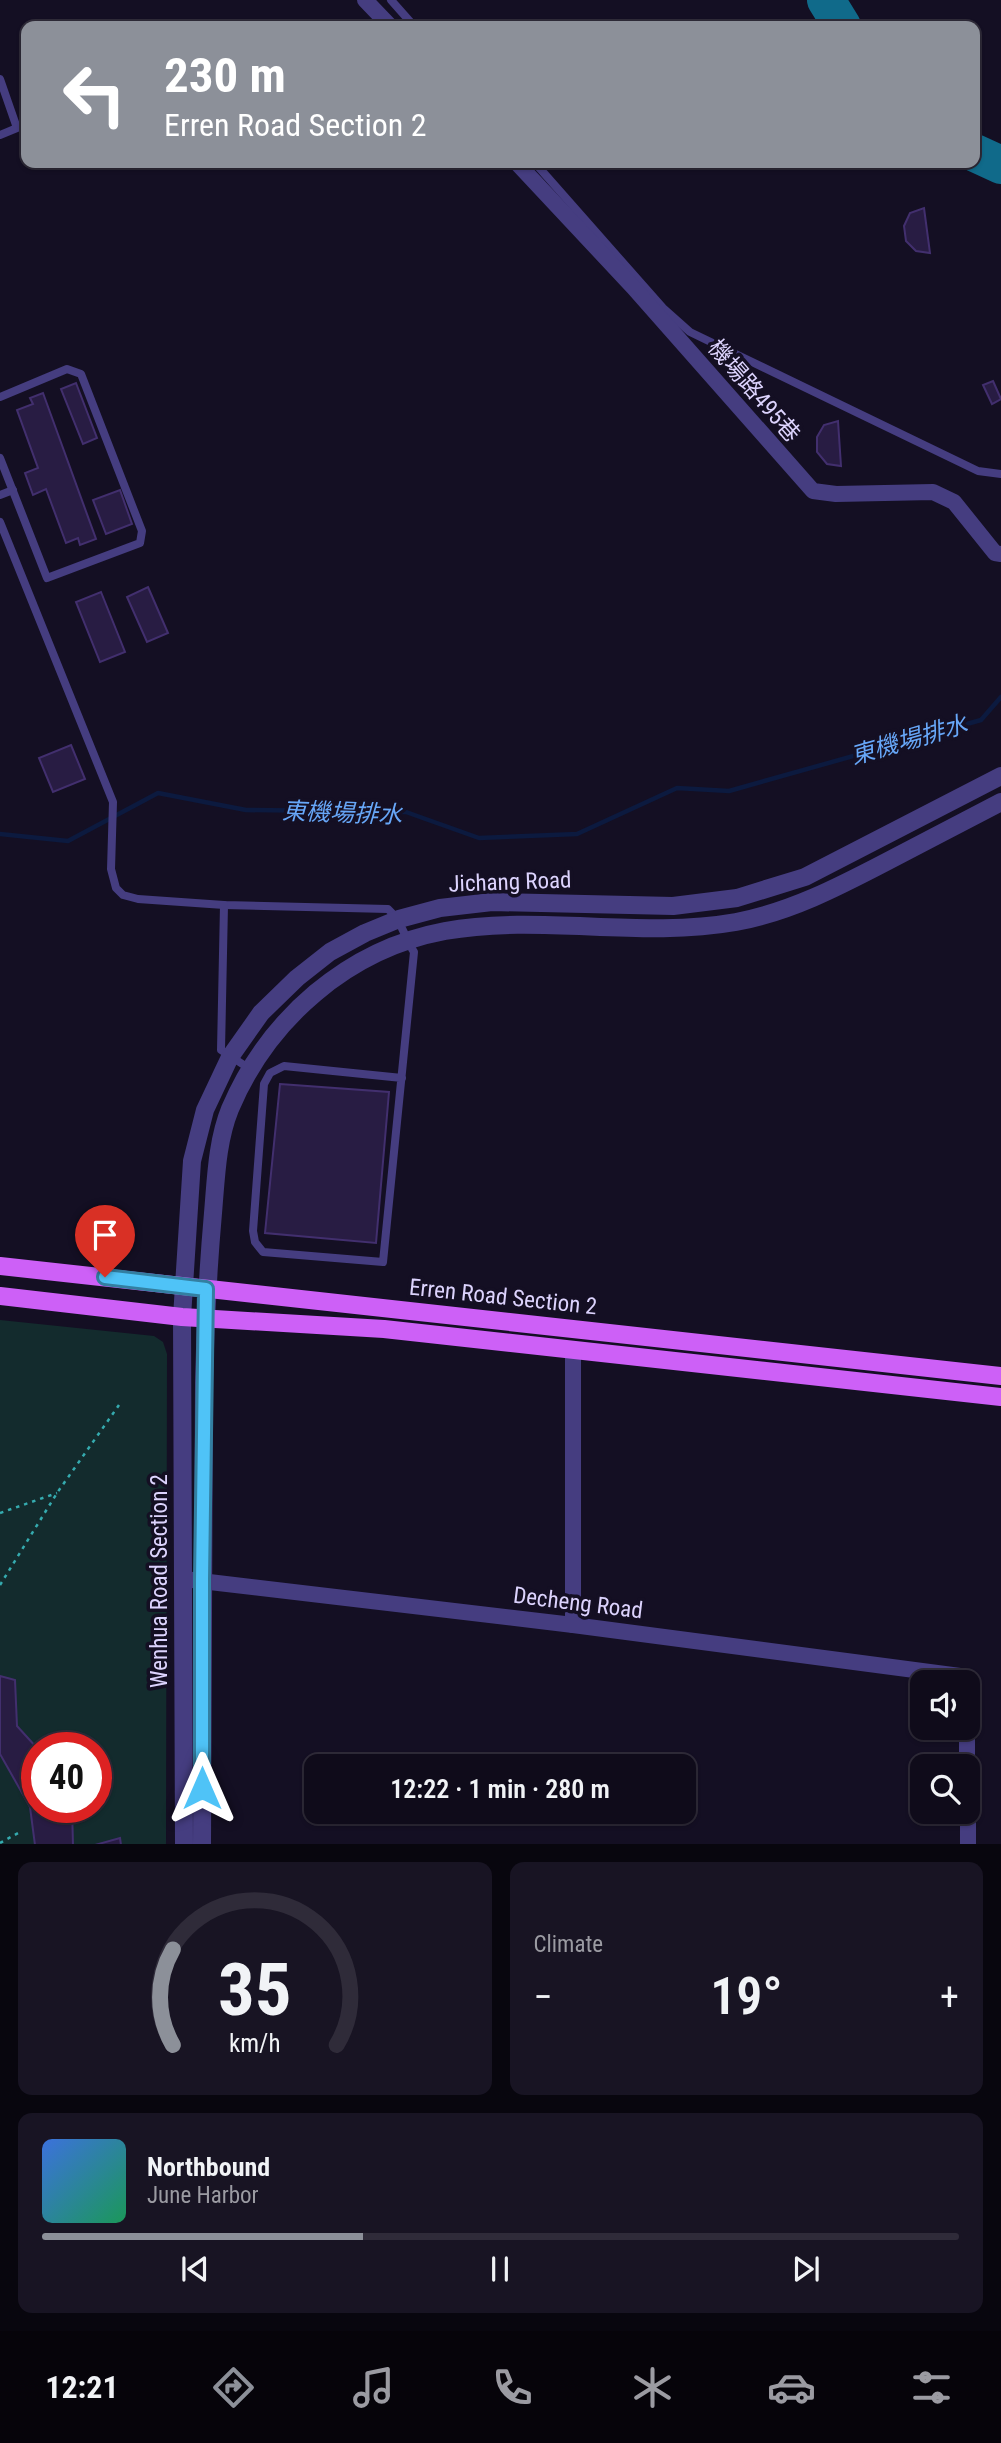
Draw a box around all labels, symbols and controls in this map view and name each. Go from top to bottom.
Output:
text: 230 m [164,47,286,104]
icon: left [49,49,140,140]
text: Erren Road Section 2 [164,106,426,144]
street label: 機場路495巷 [702,335,806,447]
water label: 東機場排水 [847,710,971,770]
water label: 東機場排水 [282,797,403,829]
street label: Jichang Road [448,866,572,898]
pin [75,1205,135,1277]
icon: arrive [86,1216,124,1254]
street label: Erren Road Section 2 [408,1274,598,1320]
street label: Wenhua Road Section 2 [146,1474,173,1688]
street label: Decheng Road [512,1582,644,1624]
map controls [910,1670,980,1824]
button: sound [910,1670,980,1740]
speed limit sign: 40 [21,1732,112,1823]
position arrow [165,1751,239,1825]
button: search [910,1754,980,1824]
text: 12:22 · 1 min · 280 m [390,1774,610,1804]
text: Climate [534,1931,603,1958]
text: 35 [218,1947,292,2033]
text: 19° [710,1966,782,2027]
text: − [534,1975,553,2019]
text: + [940,1975,959,2019]
text: km/h [229,2028,280,2057]
text: Northbound [147,2152,270,2182]
text: June Harbor [147,2182,259,2209]
icon: previous [176,2250,214,2288]
icon: pause [481,2250,519,2288]
icon: next [787,2250,825,2288]
icon: directions [209,2363,258,2412]
icon: music [349,2363,398,2412]
icon: phone [488,2363,537,2412]
icon: climate [628,2363,677,2412]
icon: car [767,2363,816,2412]
icon: filters [907,2363,956,2412]
text: 12:21 [45,2368,119,2406]

